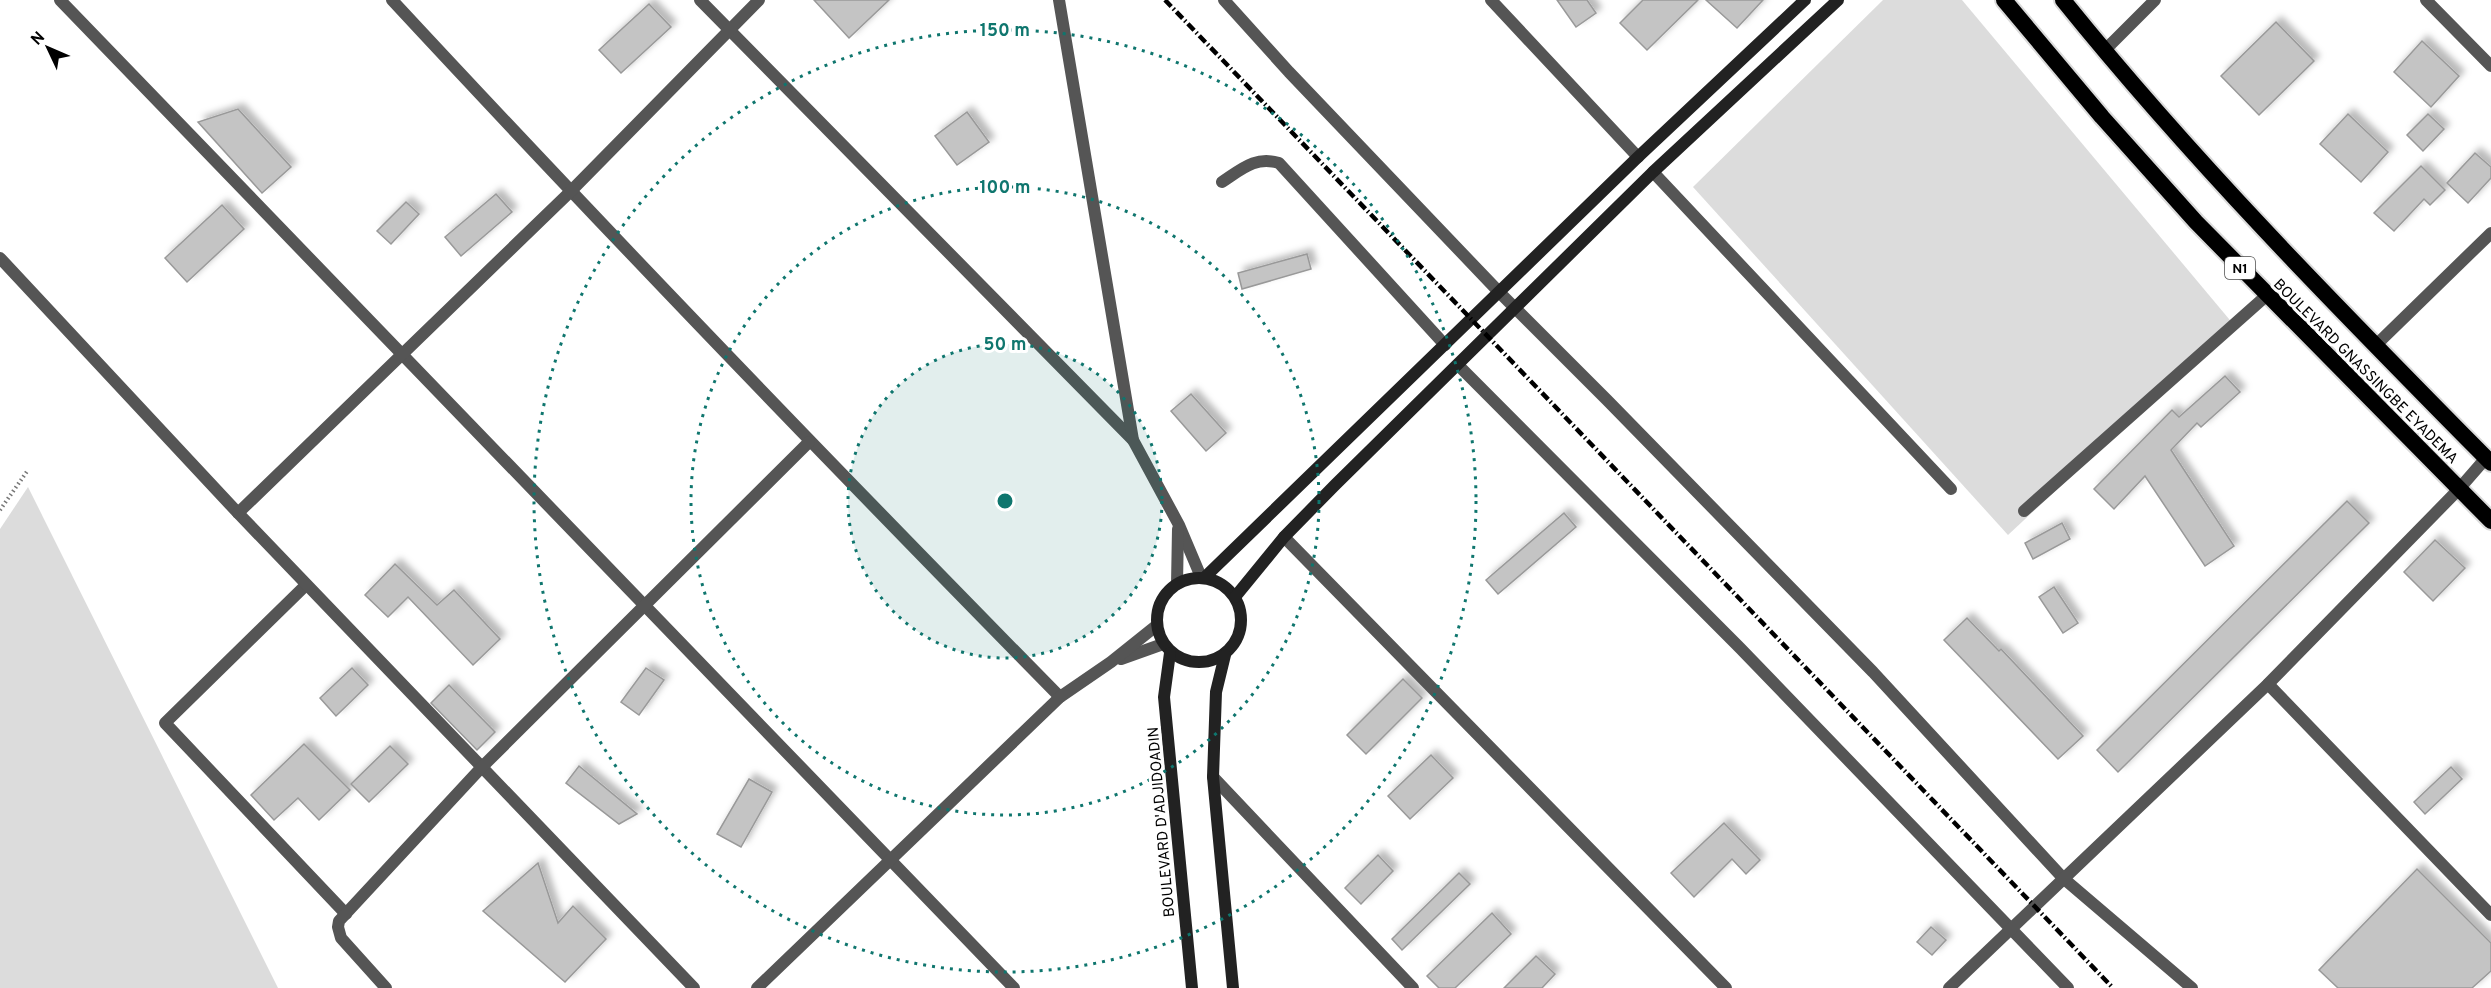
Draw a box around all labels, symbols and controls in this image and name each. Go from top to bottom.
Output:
north arrow [18,18,78,78]
text: 150 m [980,20,1030,43]
text: N [27,28,50,50]
text: 100 m [979,177,1031,200]
road number: N1 [2225,257,2255,279]
street label: BOULEVARD GNASSINGBE EYADEMA [2268,276,2461,469]
text: 50 m [983,334,1027,357]
centre of rings [995,491,1015,511]
street label: BOULEVARD D'ADJIDOADIN [1145,726,1180,918]

